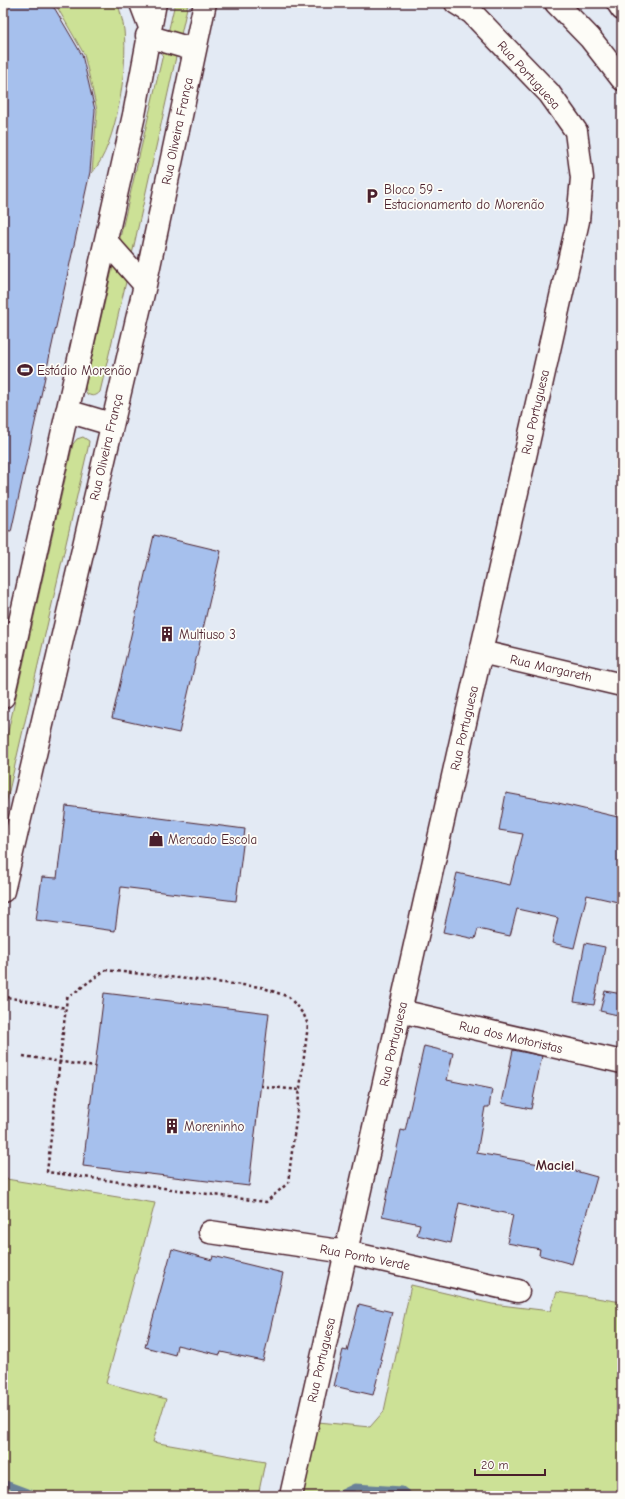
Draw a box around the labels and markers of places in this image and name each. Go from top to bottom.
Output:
place label: Bloco 59 - Estacionamento do Morenão [384,182,545,212]
parking icon: Bloco 59 - Estacionamento do Morenão [363,187,381,205]
sports icon: Estádio Morenão [16,361,34,379]
place label: Estádio Morenão [37,363,131,378]
building icon: Multiuso 3 [158,625,176,643]
place label: Multiuso 3 [179,627,236,642]
shop icon: Mercado Escola [147,830,165,848]
place label: Mercado Escola [168,832,257,847]
building icon: Moreninho [163,1117,181,1135]
place label: Moreninho [184,1119,244,1134]

